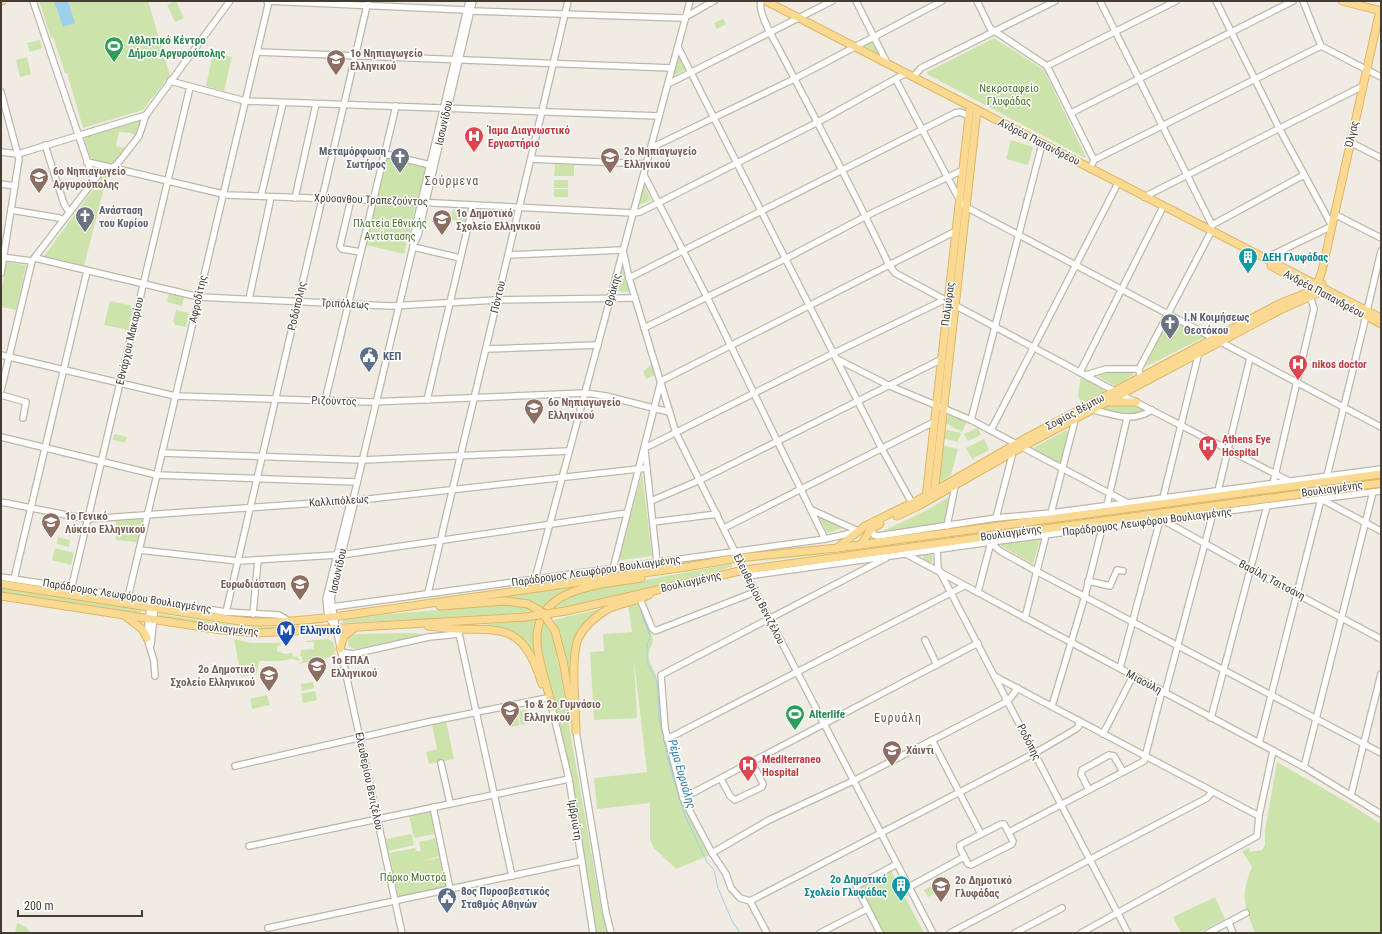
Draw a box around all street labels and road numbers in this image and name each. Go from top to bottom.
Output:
street label: Ιασωνίδου [433,99,455,147]
street label: Ανδρέα Παπανδρέου [996,116,1082,168]
street label: Όλγας [1342,119,1361,150]
street label: Χρύσανθου Τραπεζούντος [314,192,428,208]
street label: Ανδρέα Παπανδρέου [1281,267,1367,321]
street label: Θράκης [602,272,624,308]
street label: Αφροδίτης [186,274,210,324]
street label: Ροδόπολης [285,280,309,332]
street label: Πόντου [488,280,508,314]
street label: Παλμύρας [939,281,957,327]
street label: Εθνάρχου Μακαρίου [114,296,146,386]
street label: Τριπόλεως [321,296,369,312]
street label: Σοφίας Βέμπω [1043,391,1107,433]
street label: Ριζούντος [311,394,357,408]
street label: Βουλιαγμένης [1301,478,1363,500]
street label: Καλλιπόλεως [309,492,369,510]
street label: Παράδρομος Λεωφόρου Βουλιαγμένης [1062,505,1232,539]
street label: Βουλιαγμένης [980,522,1042,544]
street label: Ιασωνίδου [327,547,349,595]
street label: Ελευθερίου Βενιζέλου [731,552,787,646]
street label: Παράδρομος Λεωφόρου Βουλιαγμένης [511,553,681,589]
street label: Βασίλη Τσιτσάνη [1237,557,1307,603]
street label: Βουλιαγμένης [659,569,723,595]
street label: Παράδρομος Λεωφόρου Βουλιαγμένης [42,576,212,616]
street label: Βουλιαγμένης [197,619,259,639]
street label: Μιαούλη [1124,667,1164,697]
street label: Ροδόπης [1014,722,1044,762]
street label: Ελευθερίου Βενιζέλου [352,731,386,831]
street label: Ιμβριώτη [565,799,585,841]

